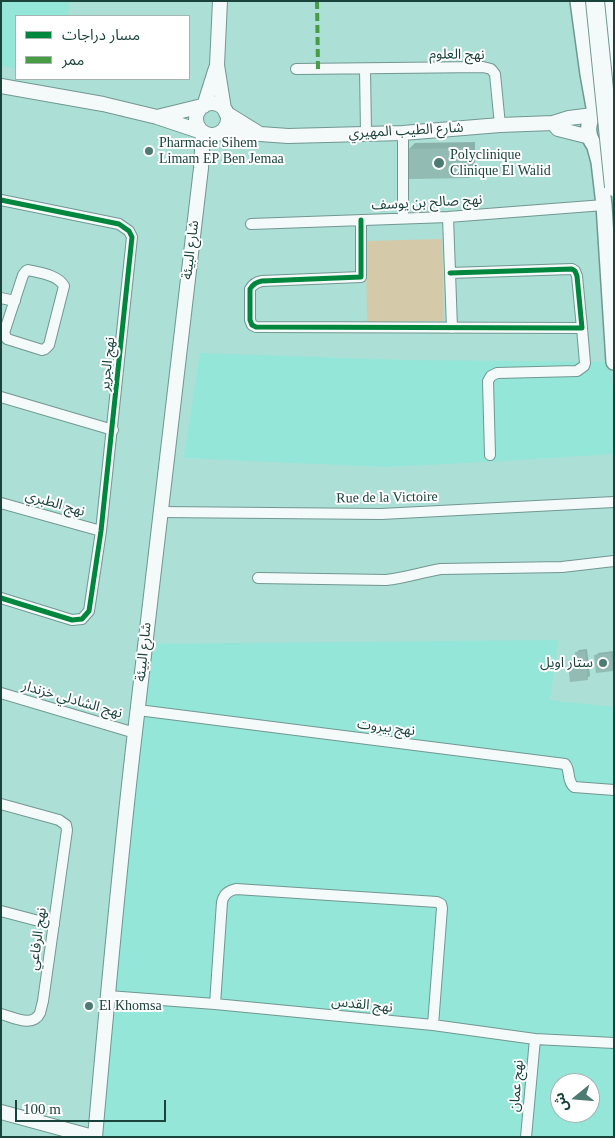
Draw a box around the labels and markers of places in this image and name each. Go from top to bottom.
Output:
place label: Pharmacie Sihem Limam EP Ben Jemaa [159,135,284,168]
marker: Pharmacie Sihem Limam EP Ben Jemaa [143,145,155,157]
place label: Polyclinique Clinique El Walid [450,147,551,180]
marker: Polyclinique Clinique El Walid [432,156,446,170]
place label: ستار اويل [540,655,593,671]
marker: ستار اويل [597,657,609,669]
place label: El Khomsa [99,998,162,1014]
marker: El Khomsa [83,1000,95,1012]

